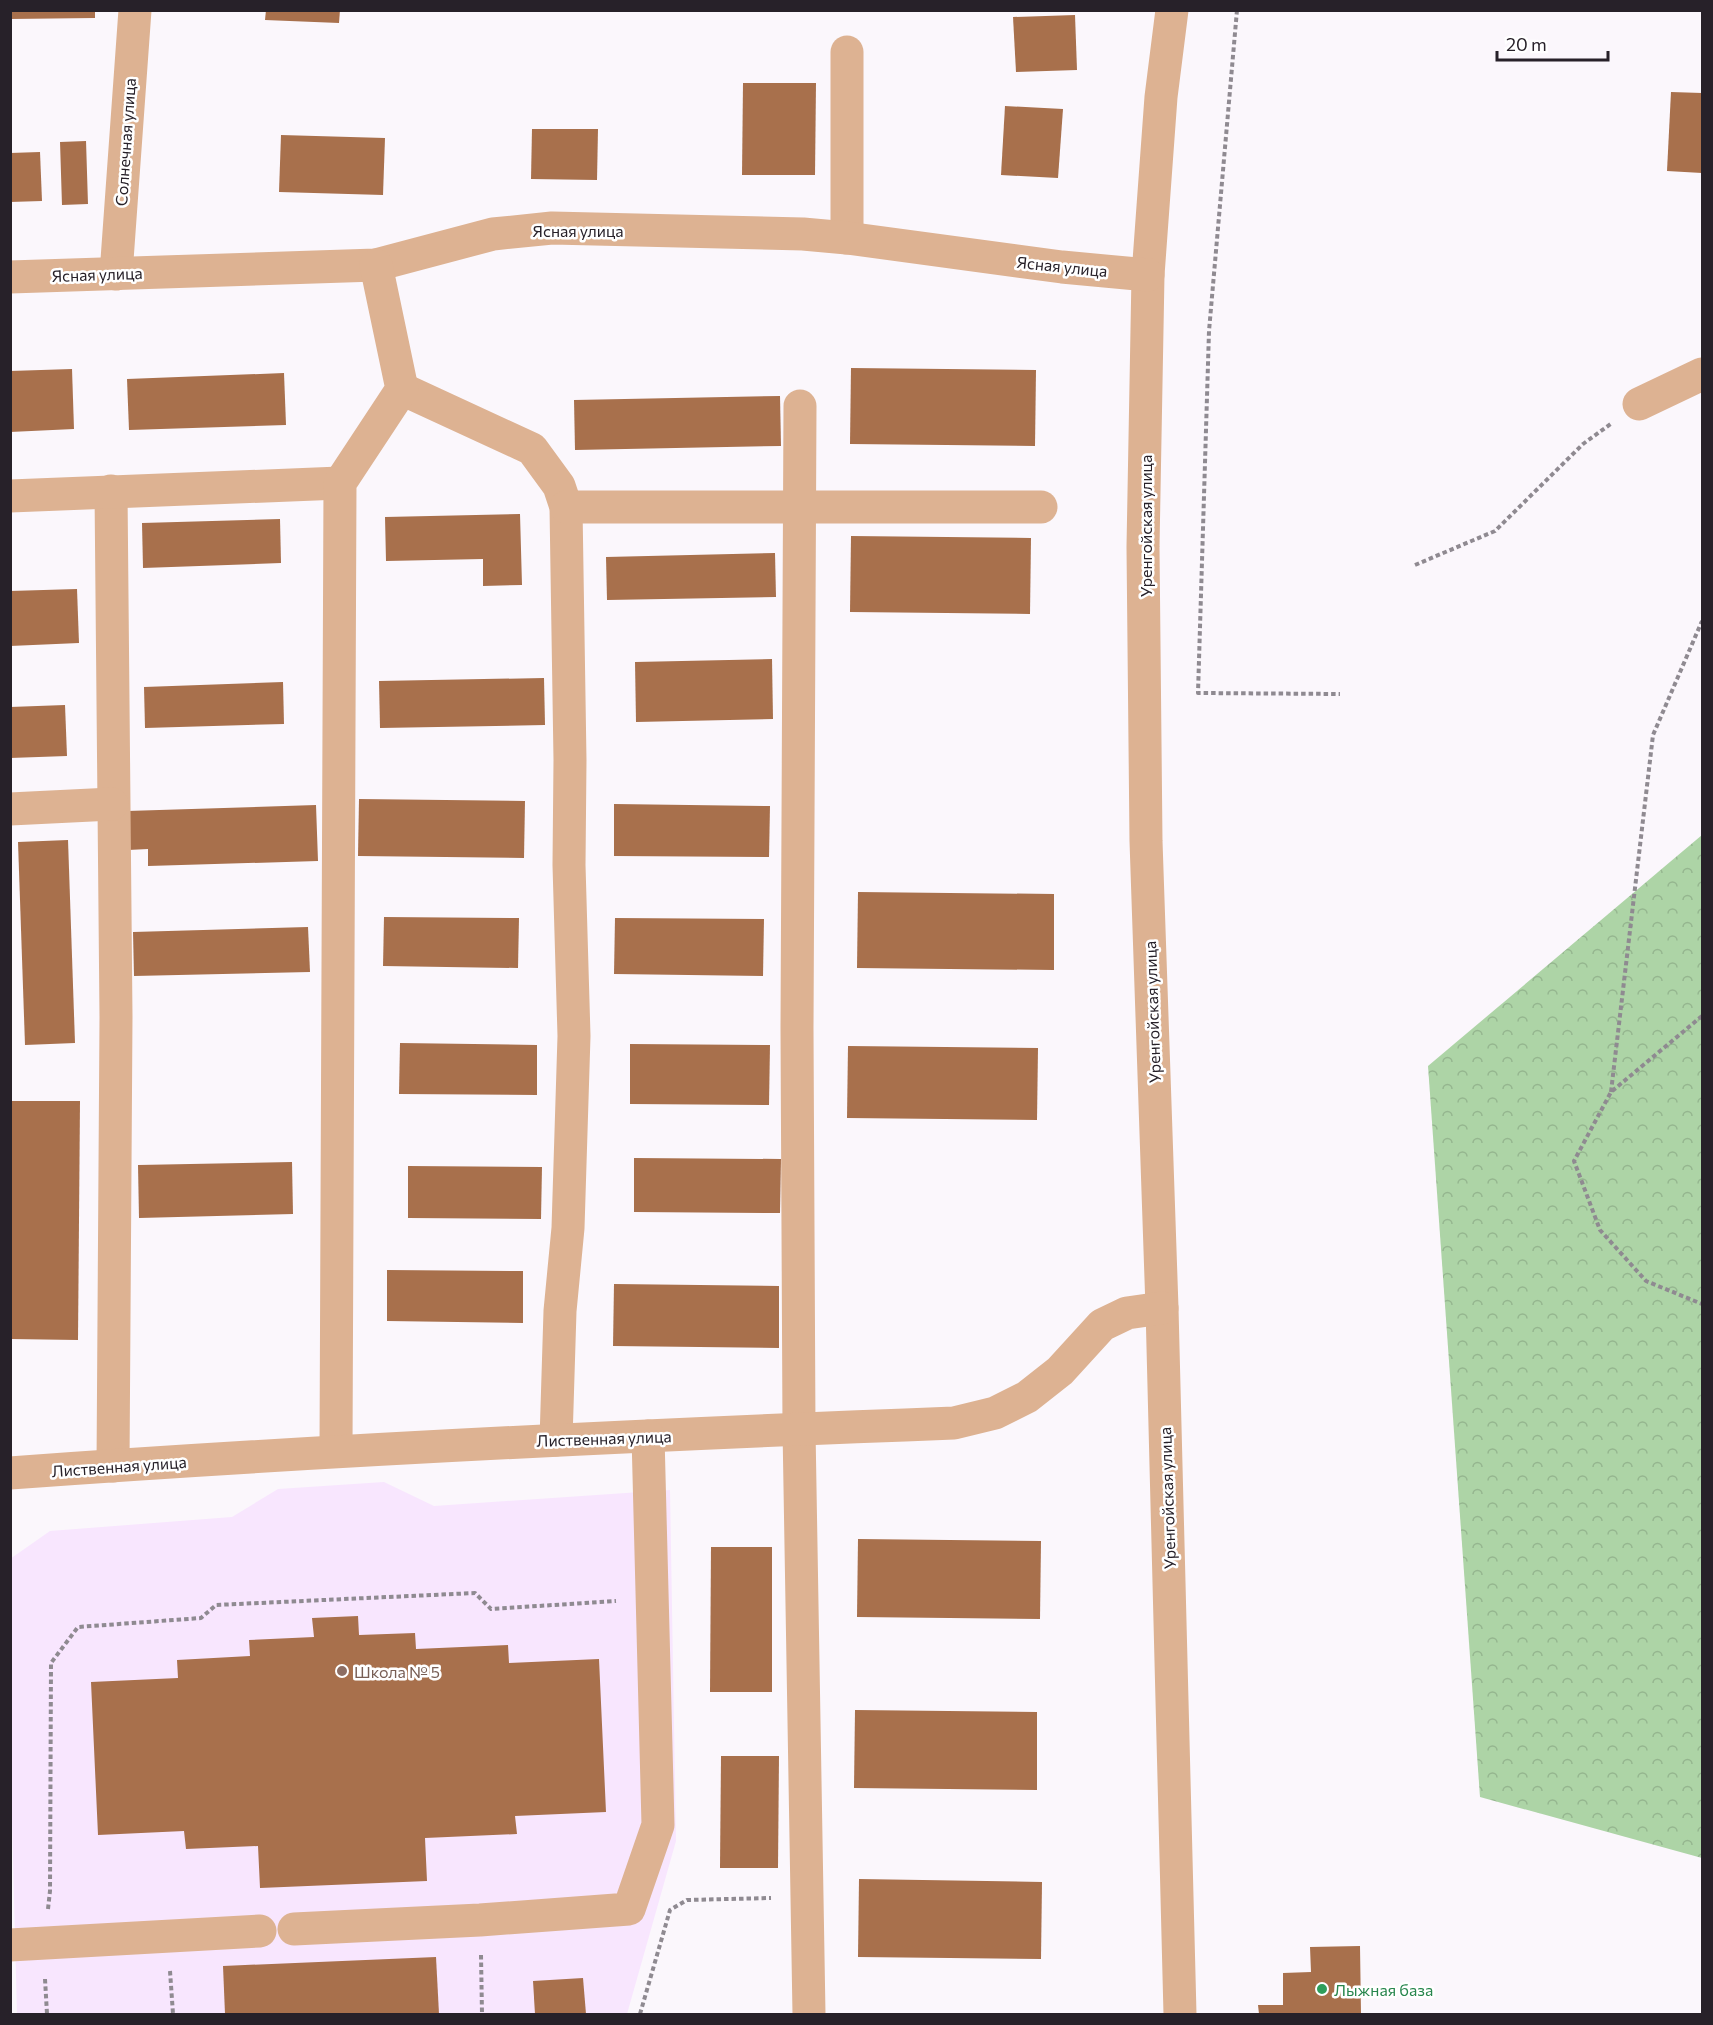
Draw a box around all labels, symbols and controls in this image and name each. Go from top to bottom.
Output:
scale bar [1497,24,1608,62]
text: 20 m [1506,33,1547,55]
street label: Солнечная улица [111,77,139,207]
street label: Ясная улица [532,221,624,240]
street label: Ясная улица [1016,252,1108,280]
street label: Ясная улица [51,263,143,285]
street label: Уренгойская улица [1136,455,1155,597]
street label: Уренгойская улица [1140,941,1164,1083]
street label: Лиственная улица [536,1426,672,1450]
street label: Уренгойская улица [1155,1427,1179,1569]
street label: Лиственная улица [51,1452,187,1480]
place label: Школа № 5 [354,1662,440,1681]
marker: Школа № 5 [335,1664,349,1678]
place label: Лыжная база [1334,1980,1433,1999]
marker: Лыжная база [1315,1982,1329,1996]

